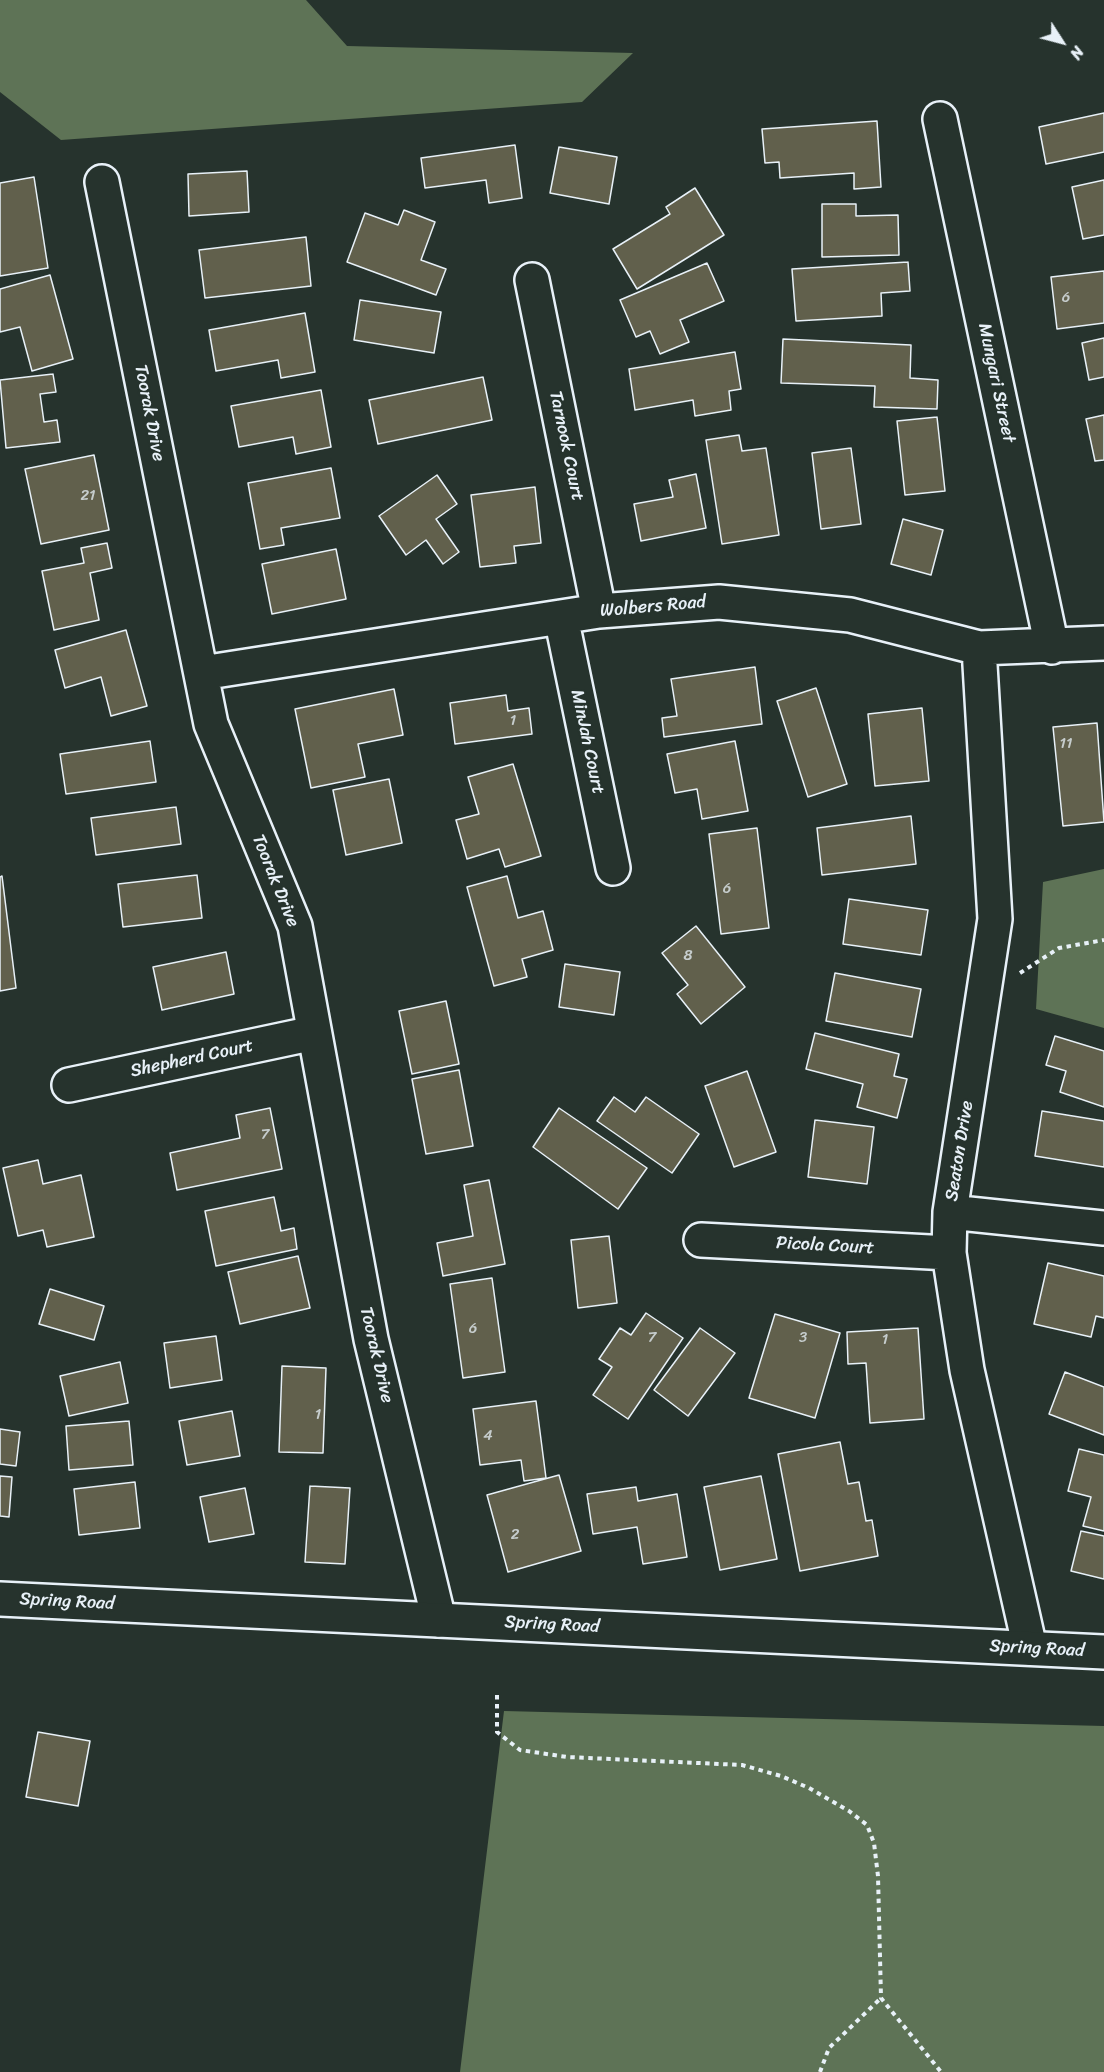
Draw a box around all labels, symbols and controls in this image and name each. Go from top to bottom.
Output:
north arrow [1032,12,1092,72]
text: N [1062,40,1092,66]
house number: 6 [1062,289,1070,307]
street label: Mungari Street [973,321,1019,445]
street label: Toorak Drive [129,363,169,463]
street label: Tarnook Court [544,389,588,503]
house number: 21 [80,487,96,505]
street label: Wolbers Road [599,592,707,622]
street label: MinJah Court [565,688,609,796]
house number: 1 [510,712,516,730]
house number: 11 [1060,735,1072,753]
street label: Toorak Drive [247,831,303,931]
house number: 6 [723,880,731,898]
house number: 8 [683,947,693,965]
street label: Shepherd Court [129,1035,255,1083]
street label: Seaton Drive [941,1099,979,1203]
house number: 7 [261,1126,269,1144]
street label: Picola Court [775,1233,875,1259]
street label: Toorak Drive [354,1305,398,1405]
house number: 6 [469,1320,477,1338]
house number: 7 [648,1329,656,1347]
house number: 3 [799,1329,807,1347]
house number: 1 [882,1331,888,1349]
house number: 1 [315,1406,321,1424]
house number: 4 [483,1427,493,1445]
house number: 2 [511,1526,519,1544]
street label: Spring Road [19,1589,115,1615]
street label: Spring Road [504,1612,600,1638]
street label: Spring Road [989,1636,1085,1662]

